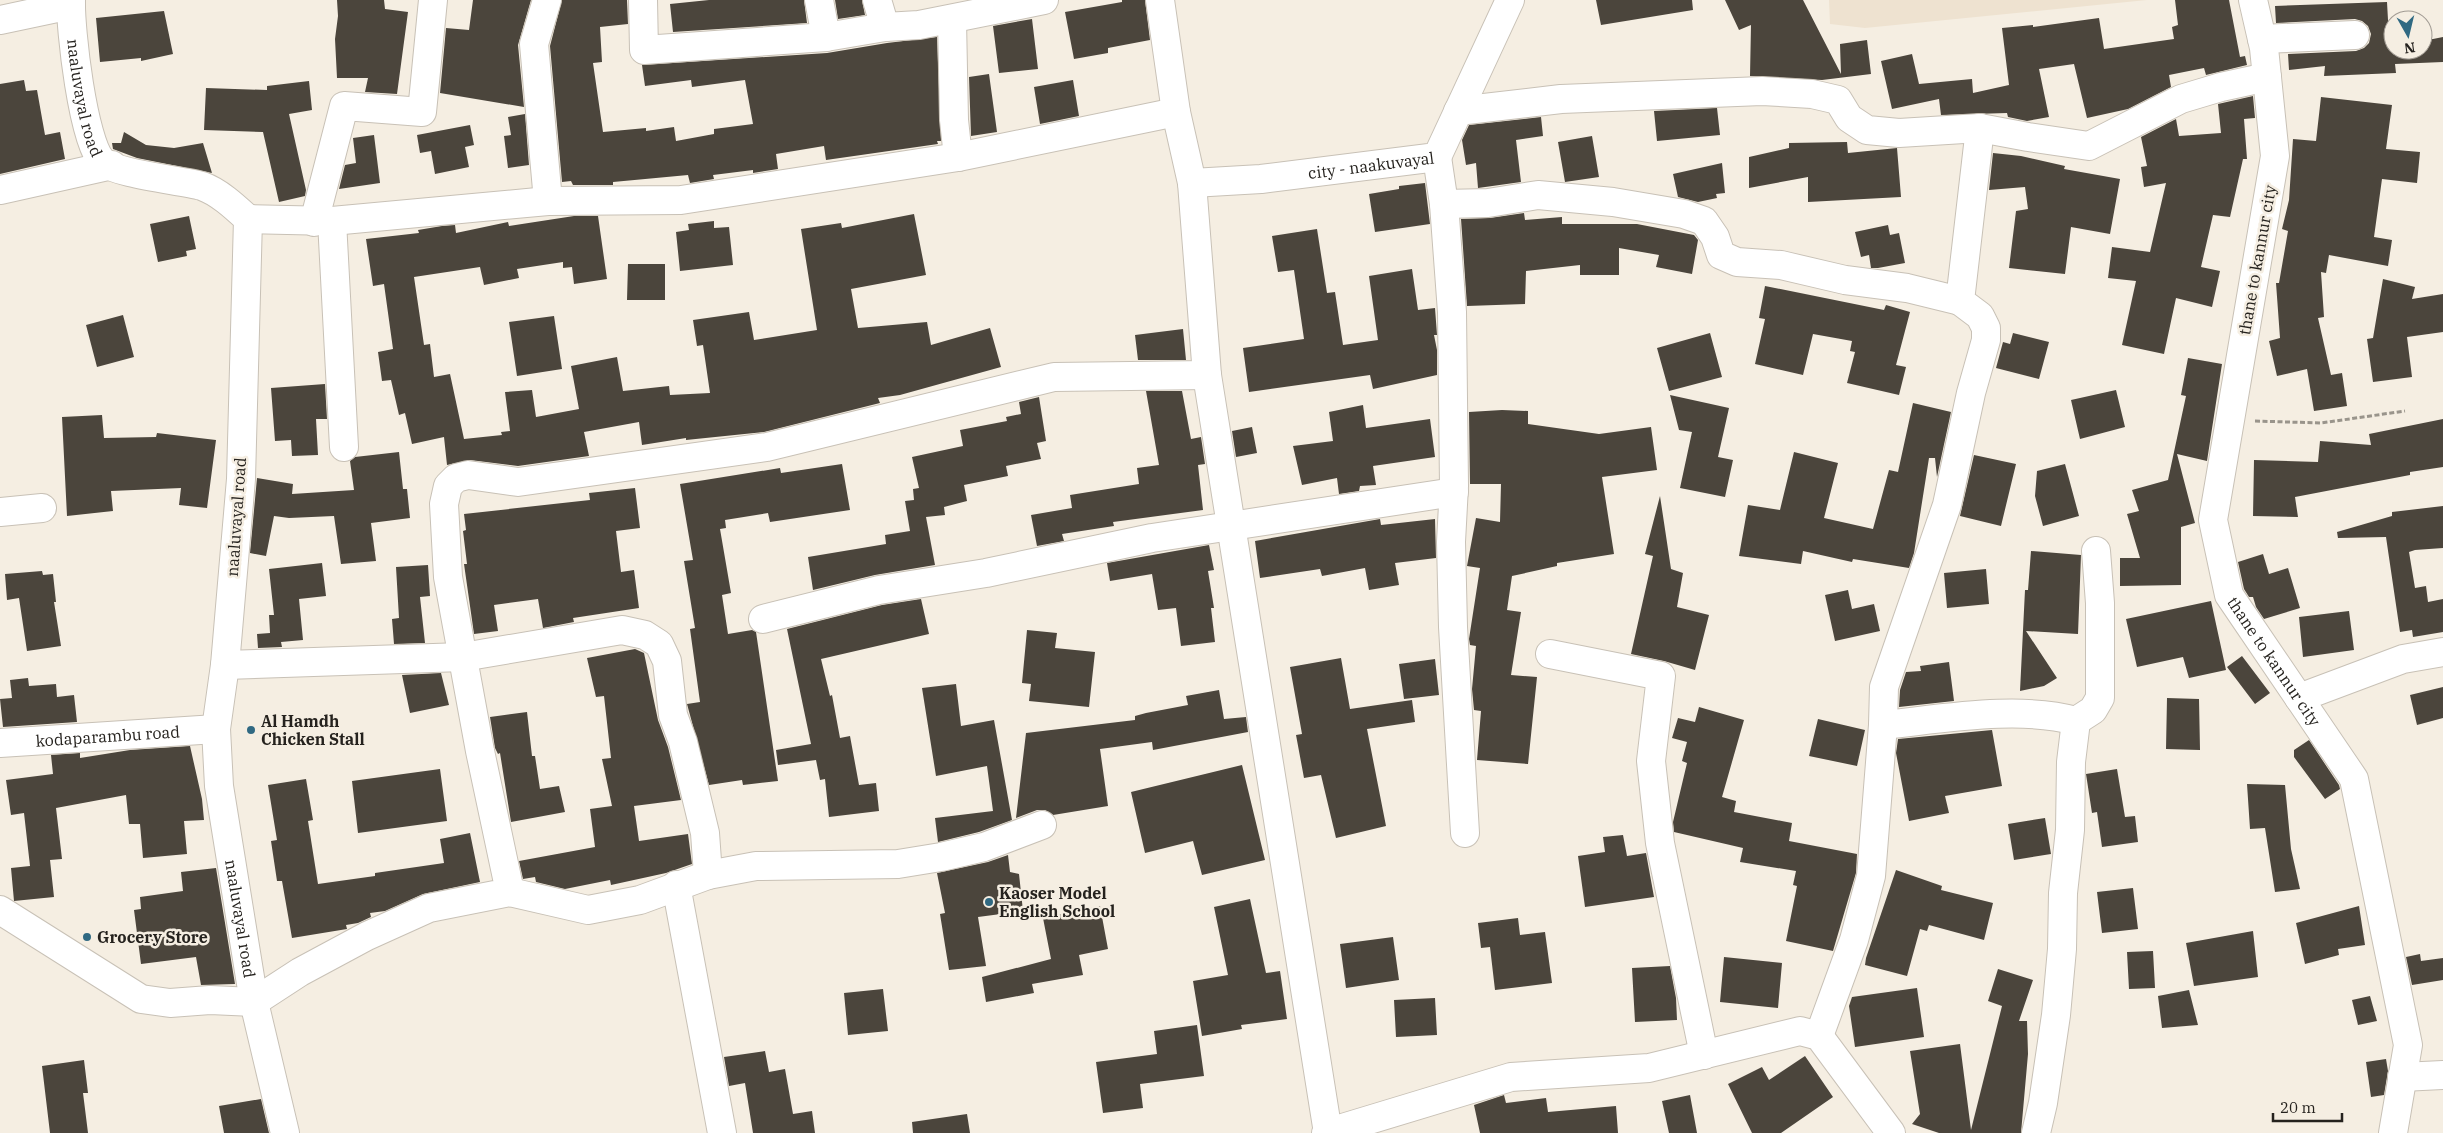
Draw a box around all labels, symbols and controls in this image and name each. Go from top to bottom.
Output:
north arrow [2383,10,2433,60]
street label: naaluvayal road [63,38,107,160]
text: N [2403,38,2417,58]
street label: city - naakuvayal [1307,147,1435,183]
street label: thane to kannur city [2234,183,2280,337]
street label: naaluvayal road [222,456,250,577]
street label: thane to kannur city [2223,593,2325,730]
place label: Al Hamdh Chicken Stall [261,711,365,749]
street label: kodaparambu road [35,721,181,751]
marker: Al Hamdh Chicken Stall [245,724,257,736]
street label: naaluvayal road [221,858,260,980]
place label: Kaoser Model English School [999,883,1115,921]
marker: Kaoser Model English School [983,896,995,908]
place label: Grocery Store [97,927,208,947]
marker: Grocery Store [81,931,93,943]
scale bar [2273,1090,2342,1122]
text: 20 m [2280,1098,2316,1117]

